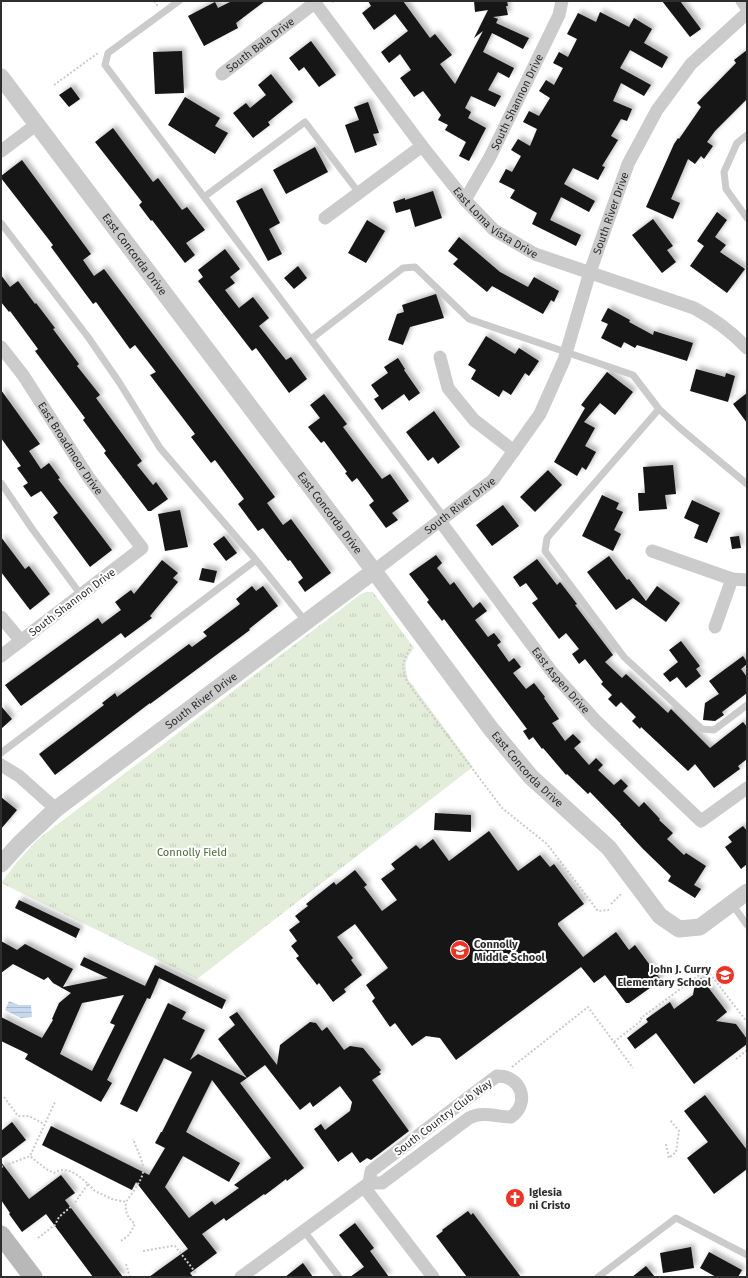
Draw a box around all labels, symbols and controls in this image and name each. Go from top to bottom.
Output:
street label: South Bala Drive [224,15,297,75]
street label: South Shannon Drive [488,52,546,152]
street label: South River Drive [591,171,632,256]
street label: East Loma Vista Drive [450,185,540,261]
street label: East Concorda Drive [99,211,169,298]
street label: East Broadmoor Drive [35,400,105,498]
street label: East Concorda Drive [295,470,365,557]
street label: South River Drive [422,474,498,537]
street label: South Shannon Drive [26,566,118,639]
street label: East Aspen Drive [529,645,592,716]
street label: South River Drive [163,670,240,732]
street label: East Concorda Drive [489,729,566,810]
park label: Connolly Field [157,846,227,859]
place label: Connolly Middle School [474,938,546,964]
school or university icon: Connolly Middle School [449,939,471,961]
place label: John J. Curry Elementary School [617,963,712,989]
school or university icon: John J. Curry Elementary School [714,964,736,986]
street label: South Country Club Way [392,1076,495,1158]
place label: Iglesia ni Cristo [529,1186,571,1212]
church icon: Iglesia ni Cristo [504,1187,526,1209]

